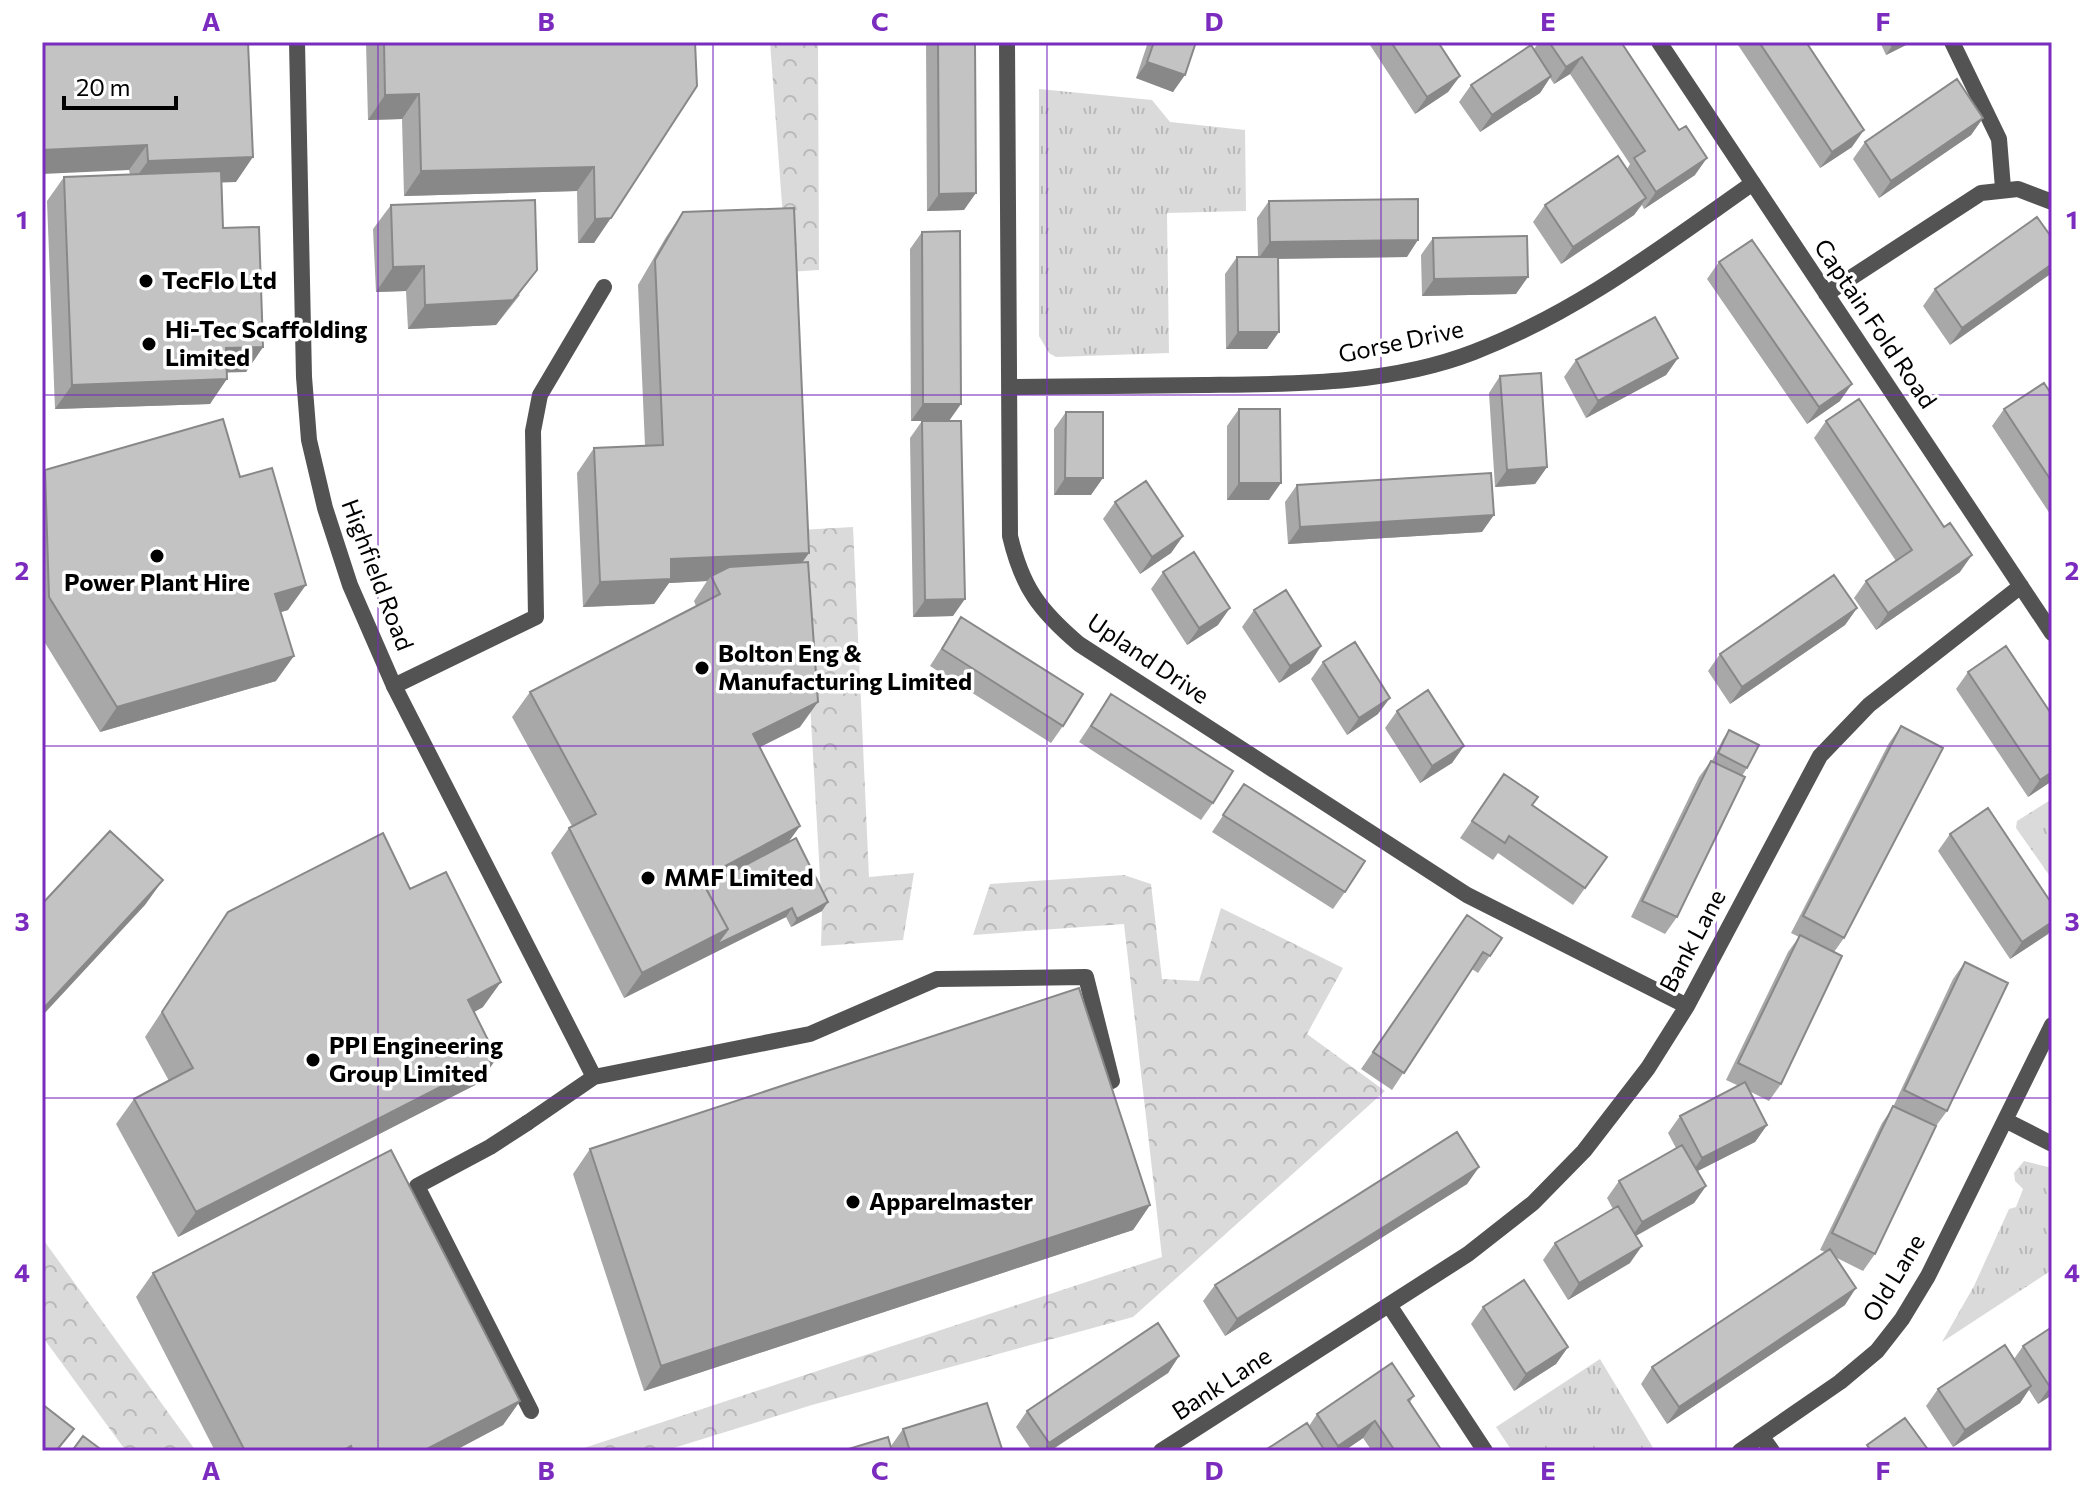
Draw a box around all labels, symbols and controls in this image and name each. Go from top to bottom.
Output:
text: A [202,5,221,36]
text: B [537,5,555,36]
text: C [871,5,889,36]
text: D [1204,5,1224,36]
text: E [1540,5,1556,36]
text: F [1875,5,1891,36]
scale bar [64,60,176,110]
text: 20 m [76,72,130,101]
text: 1 [16,203,28,234]
text: 1 [2066,203,2078,234]
street label: Captain Fold Road [1809,233,1944,413]
place label: TecFlo Ltd [162,265,277,294]
marker: TecFlo Ltd [137,272,155,290]
street label: Gorse Drive [1335,313,1466,368]
place label: Hi-Tec Scaffolding Limited [165,314,368,371]
marker: Hi-Tec Scaffolding Limited [140,335,158,353]
street label: Highfield Road [336,495,421,654]
marker: Power Plant Hire [148,547,166,565]
text: 2 [15,554,29,585]
text: 2 [2065,554,2079,585]
place label: Power Plant Hire [64,567,250,596]
street label: Upland Drive [1082,606,1215,709]
place label: Bolton Eng & Manufacturing Limited [718,638,972,695]
marker: Bolton Eng & Manufacturing Limited [693,659,711,677]
place label: MMF Limited [664,862,814,891]
marker: MMF Limited [639,869,657,887]
street label: Bank Lane [1653,884,1731,997]
text: 3 [14,905,30,936]
text: 3 [2064,905,2080,936]
place label: PPI Engineering Group Limited [329,1030,503,1087]
marker: PPI Engineering Group Limited [304,1051,322,1069]
place label: Apparelmaster [869,1186,1033,1215]
marker: Apparelmaster [844,1193,862,1211]
street label: Old Lane [1855,1228,1930,1326]
text: 4 [14,1256,30,1287]
text: 4 [2064,1256,2080,1287]
street label: Bank Lane [1166,1340,1276,1425]
text: A [202,1454,221,1485]
text: B [537,1454,555,1485]
text: C [871,1454,889,1485]
text: D [1204,1454,1224,1485]
text: E [1540,1454,1556,1485]
text: F [1875,1454,1891,1485]

